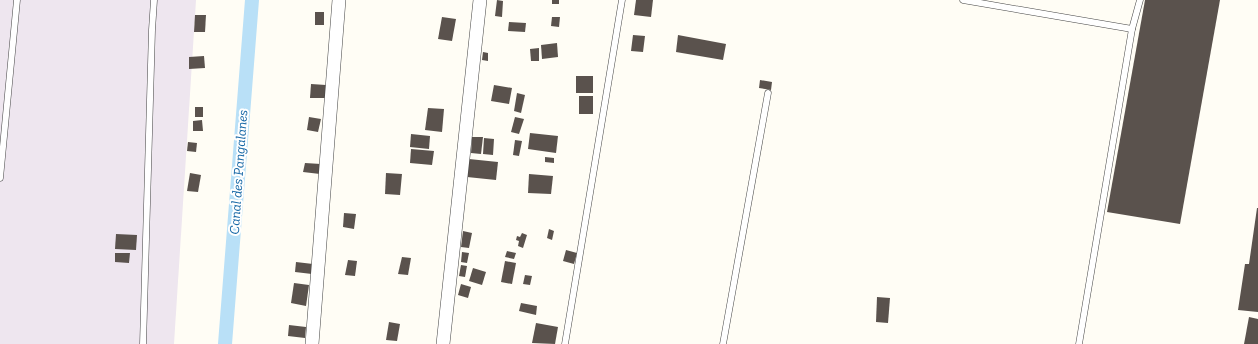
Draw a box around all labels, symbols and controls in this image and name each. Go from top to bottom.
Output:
water label: Canal des Pangalanes [226,109,251,235]

